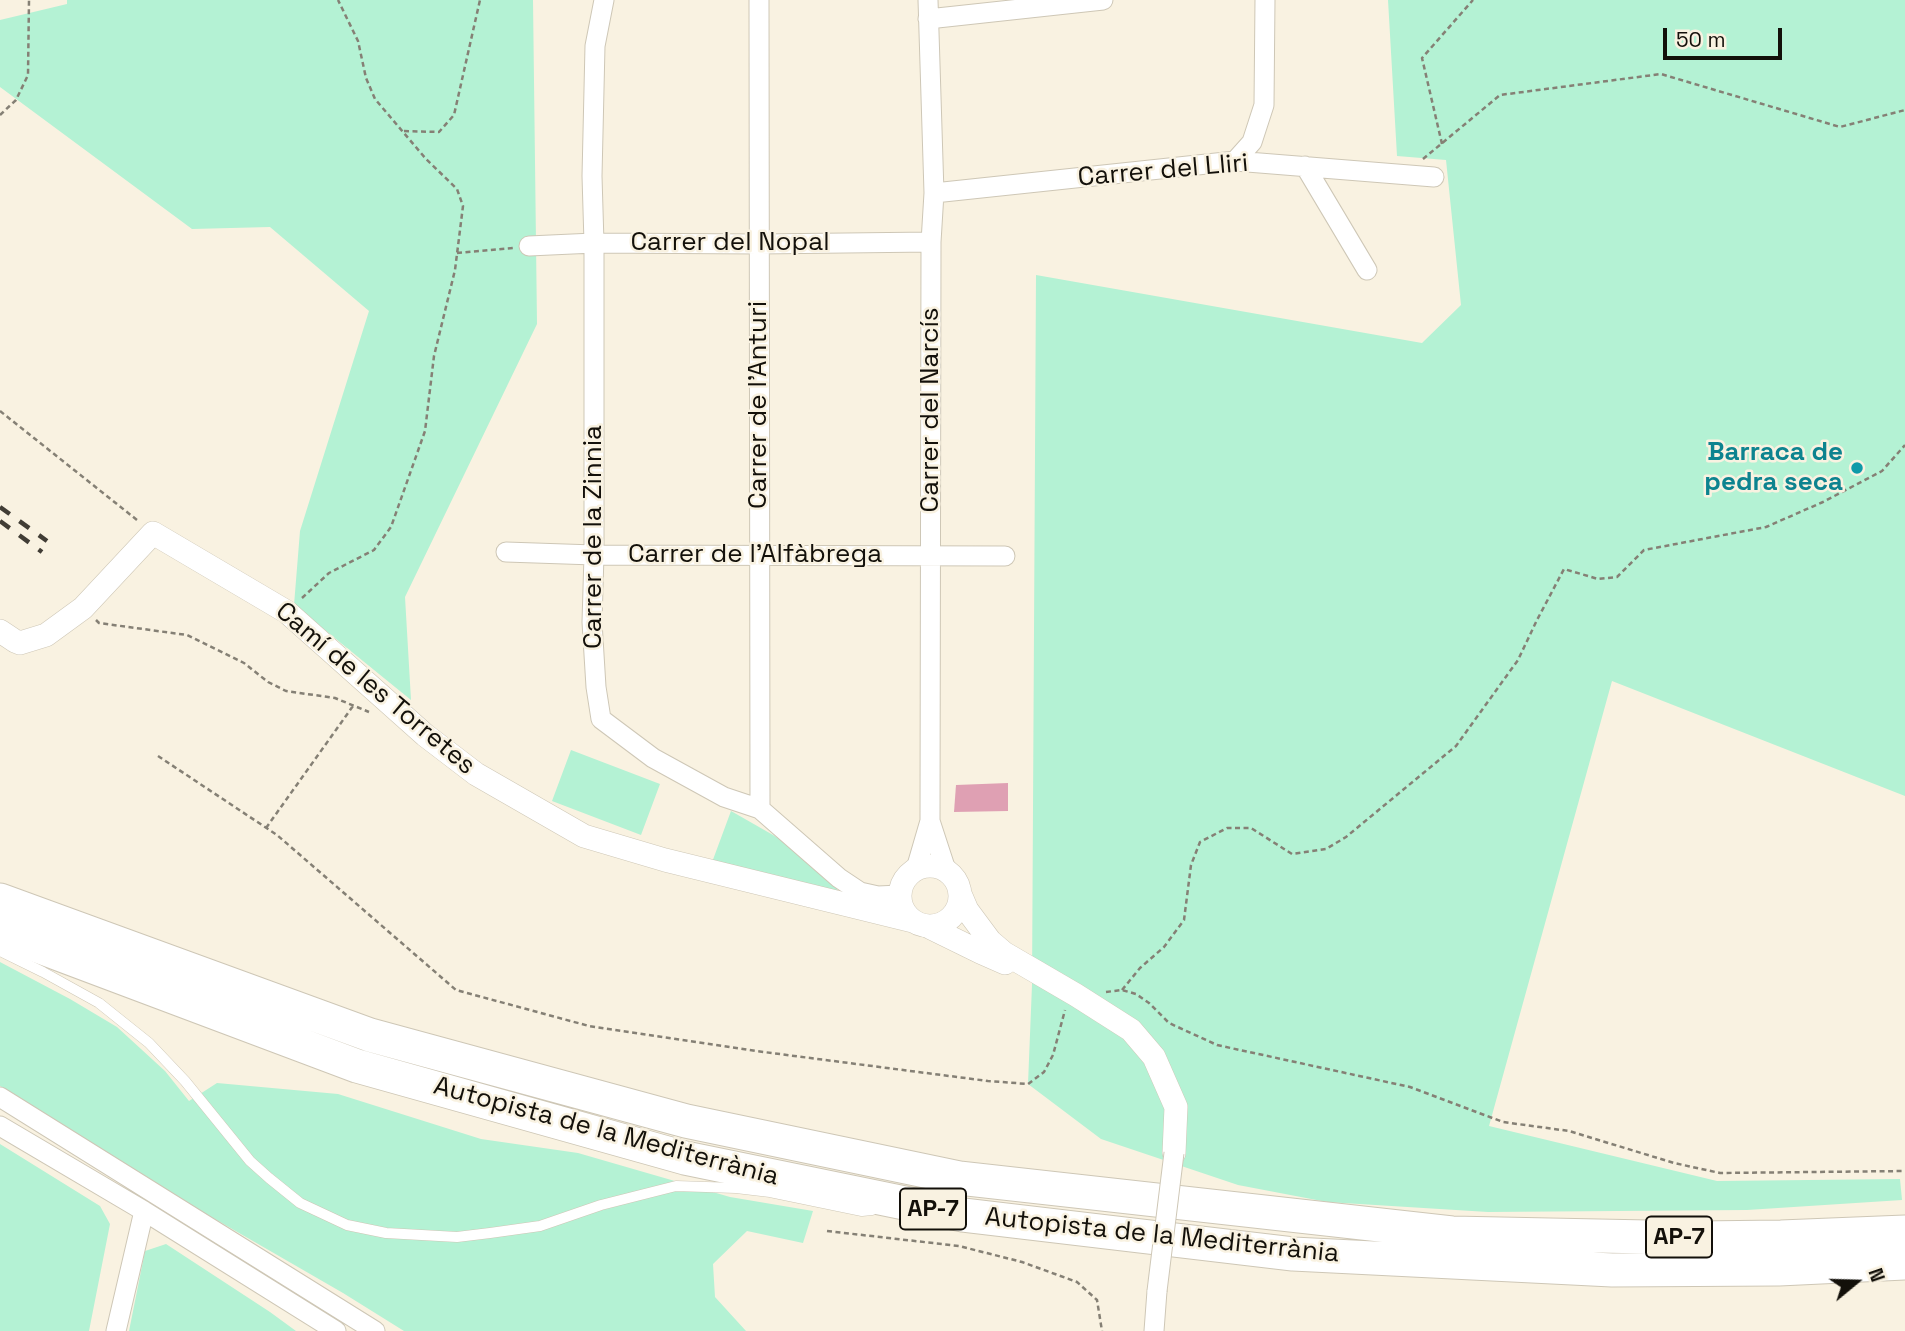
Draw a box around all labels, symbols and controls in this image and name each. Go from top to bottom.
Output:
scale bar [1667,14,1786,58]
text: 50 m [1676,26,1726,53]
street label: Carrer del Lliri [1076,148,1250,194]
street label: Carrer del Nopal [630,227,830,259]
street label: Carrer de l'Anturi [743,301,775,509]
street label: Carrer del Narcís [915,307,947,513]
street label: Carrer de la Zinnia [578,425,610,649]
place label: Barraca de pedra seca [1704,437,1843,498]
marker: Barraca de pedra seca [1849,460,1865,476]
street label: Carrer de l'Alfàbrega [628,539,882,571]
street label: Camí de les Torretes [269,596,481,782]
street label: Autopista de la Mediterrània [430,1071,782,1193]
road number: AP-7 [900,1189,966,1230]
street label: Autopista de la Mediterrània [983,1202,1341,1270]
road number: AP-7 [1646,1217,1712,1258]
north arrow [1821,1247,1891,1317]
text: N [1862,1265,1890,1285]

